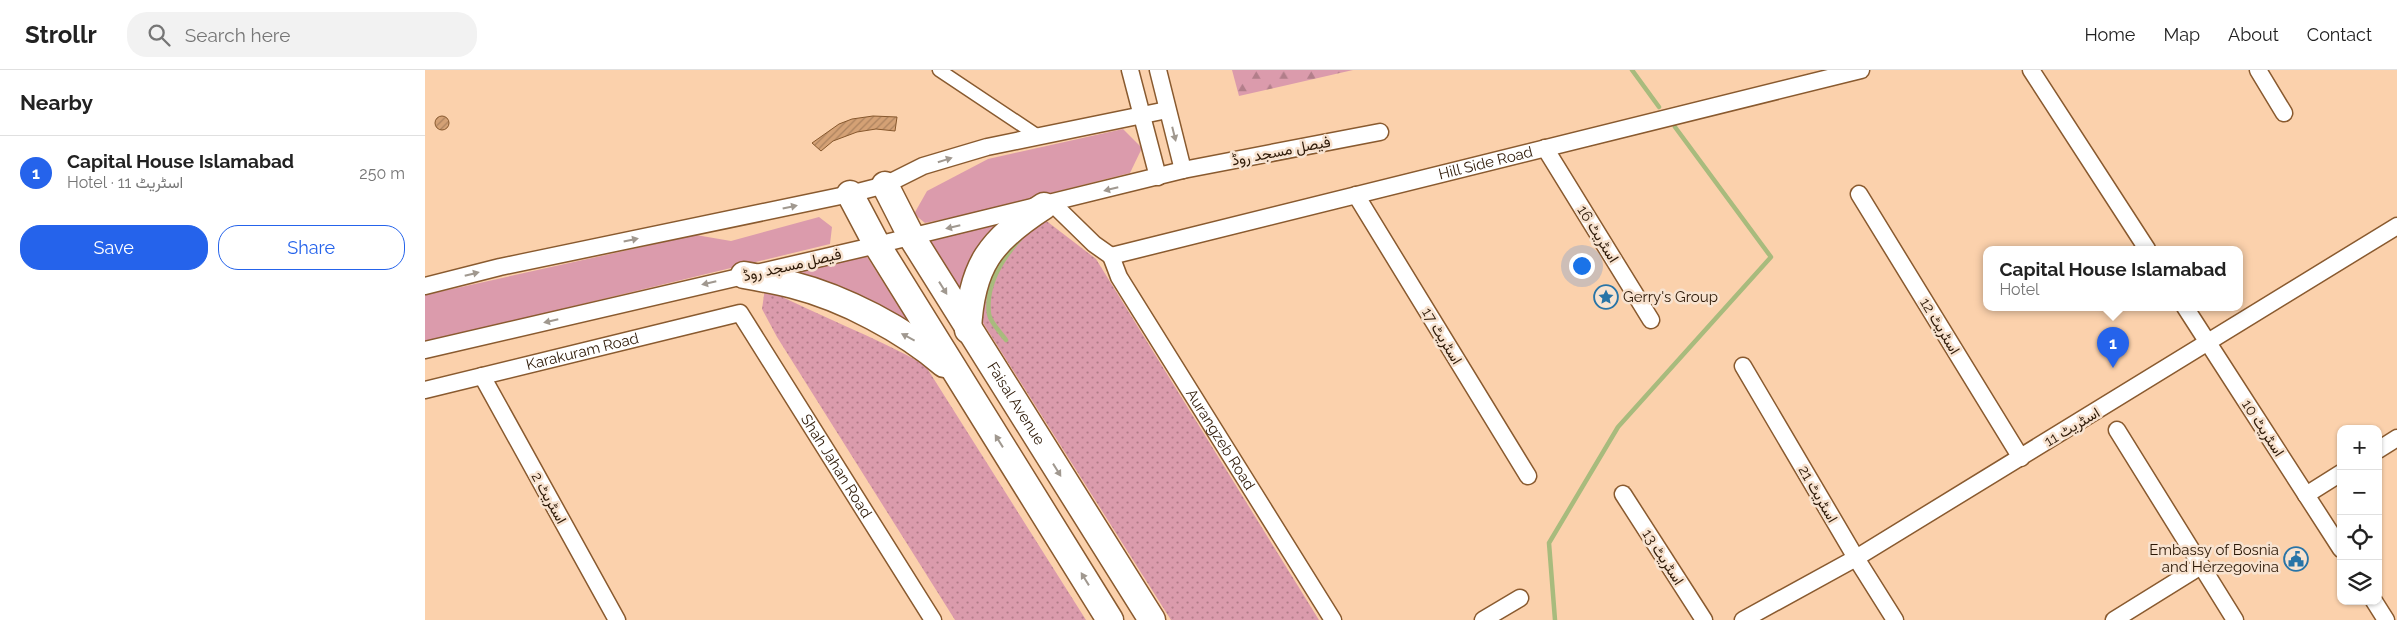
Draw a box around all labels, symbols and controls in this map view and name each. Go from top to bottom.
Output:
search box [127,12,477,57]
text: Strollr [25,20,97,49]
icon: search [145,21,173,49]
text: Search here [185,24,290,46]
text: Home [2084,24,2135,45]
text: Map [2163,24,2200,45]
text: About [2228,24,2279,45]
text: Contact [2307,24,2372,45]
text: Nearby [20,90,93,115]
one-way arrow [1170,127,1178,142]
street label: فیصل مسجد روڈ [1230,133,1332,169]
street label: Hill Side Road [1437,143,1535,183]
text: Capital House Islamabad [67,150,294,172]
one-way arrow [938,155,953,163]
text: 1 [32,164,40,183]
text: 250 m [359,164,405,183]
text: Hotel · اسٹریٹ 11 [67,173,183,192]
one-way arrow [1103,185,1118,193]
one-way arrow [783,202,799,210]
street label: اسٹریٹ 16 [1573,202,1623,266]
one-way arrow [945,223,960,231]
button: Save [20,225,208,270]
button: Share [218,225,405,270]
one-way arrow [624,236,639,244]
street label: فیصل مسجد روڈ [741,245,843,285]
popup [1983,246,2243,311]
your location [1569,253,1595,279]
text: Capital House Islamabad [1999,258,2227,280]
one-way arrow [465,270,480,278]
one-way arrow [702,279,717,287]
text: Hotel [1999,280,2039,299]
one-way arrow [938,281,947,295]
place icon: Gerry's Group [1593,284,1619,310]
place label: Gerry's Group [1623,288,1718,306]
street label: اسٹریٹ 12 [1916,294,1964,358]
street label: اسٹریٹ 17 [1418,304,1466,368]
one-way arrow [544,317,559,325]
pin: 1 [2097,327,2129,368]
street label: Karakuram Road [524,329,640,374]
one-way arrow [901,333,914,342]
street label: Faisal Avenue [983,359,1049,448]
street label: Aurangzeb Road [1182,386,1259,493]
street label: اسٹریٹ 10 [2238,396,2288,460]
street label: اسٹریٹ 11 [2041,403,2103,451]
street label: Shah Jahan Road [797,411,875,521]
map controls [2337,425,2382,605]
button: + [2337,425,2382,470]
one-way arrow [994,434,1003,447]
street label: اسٹریٹ 21 [1794,462,1842,526]
one-way arrow [1052,464,1062,477]
street label: اسٹریٹ 2 [527,469,571,527]
button: − [2337,470,2382,515]
button: locate [2337,515,2382,560]
street label: اسٹریٹ 13 [1638,526,1688,588]
place label: Embassy of Bosnia and Herzegovina [2149,541,2279,576]
public building icon: Embassy of Bosnia and Herzegovina [2283,546,2309,572]
button: layers [2337,560,2382,605]
one-way arrow [1080,572,1089,585]

